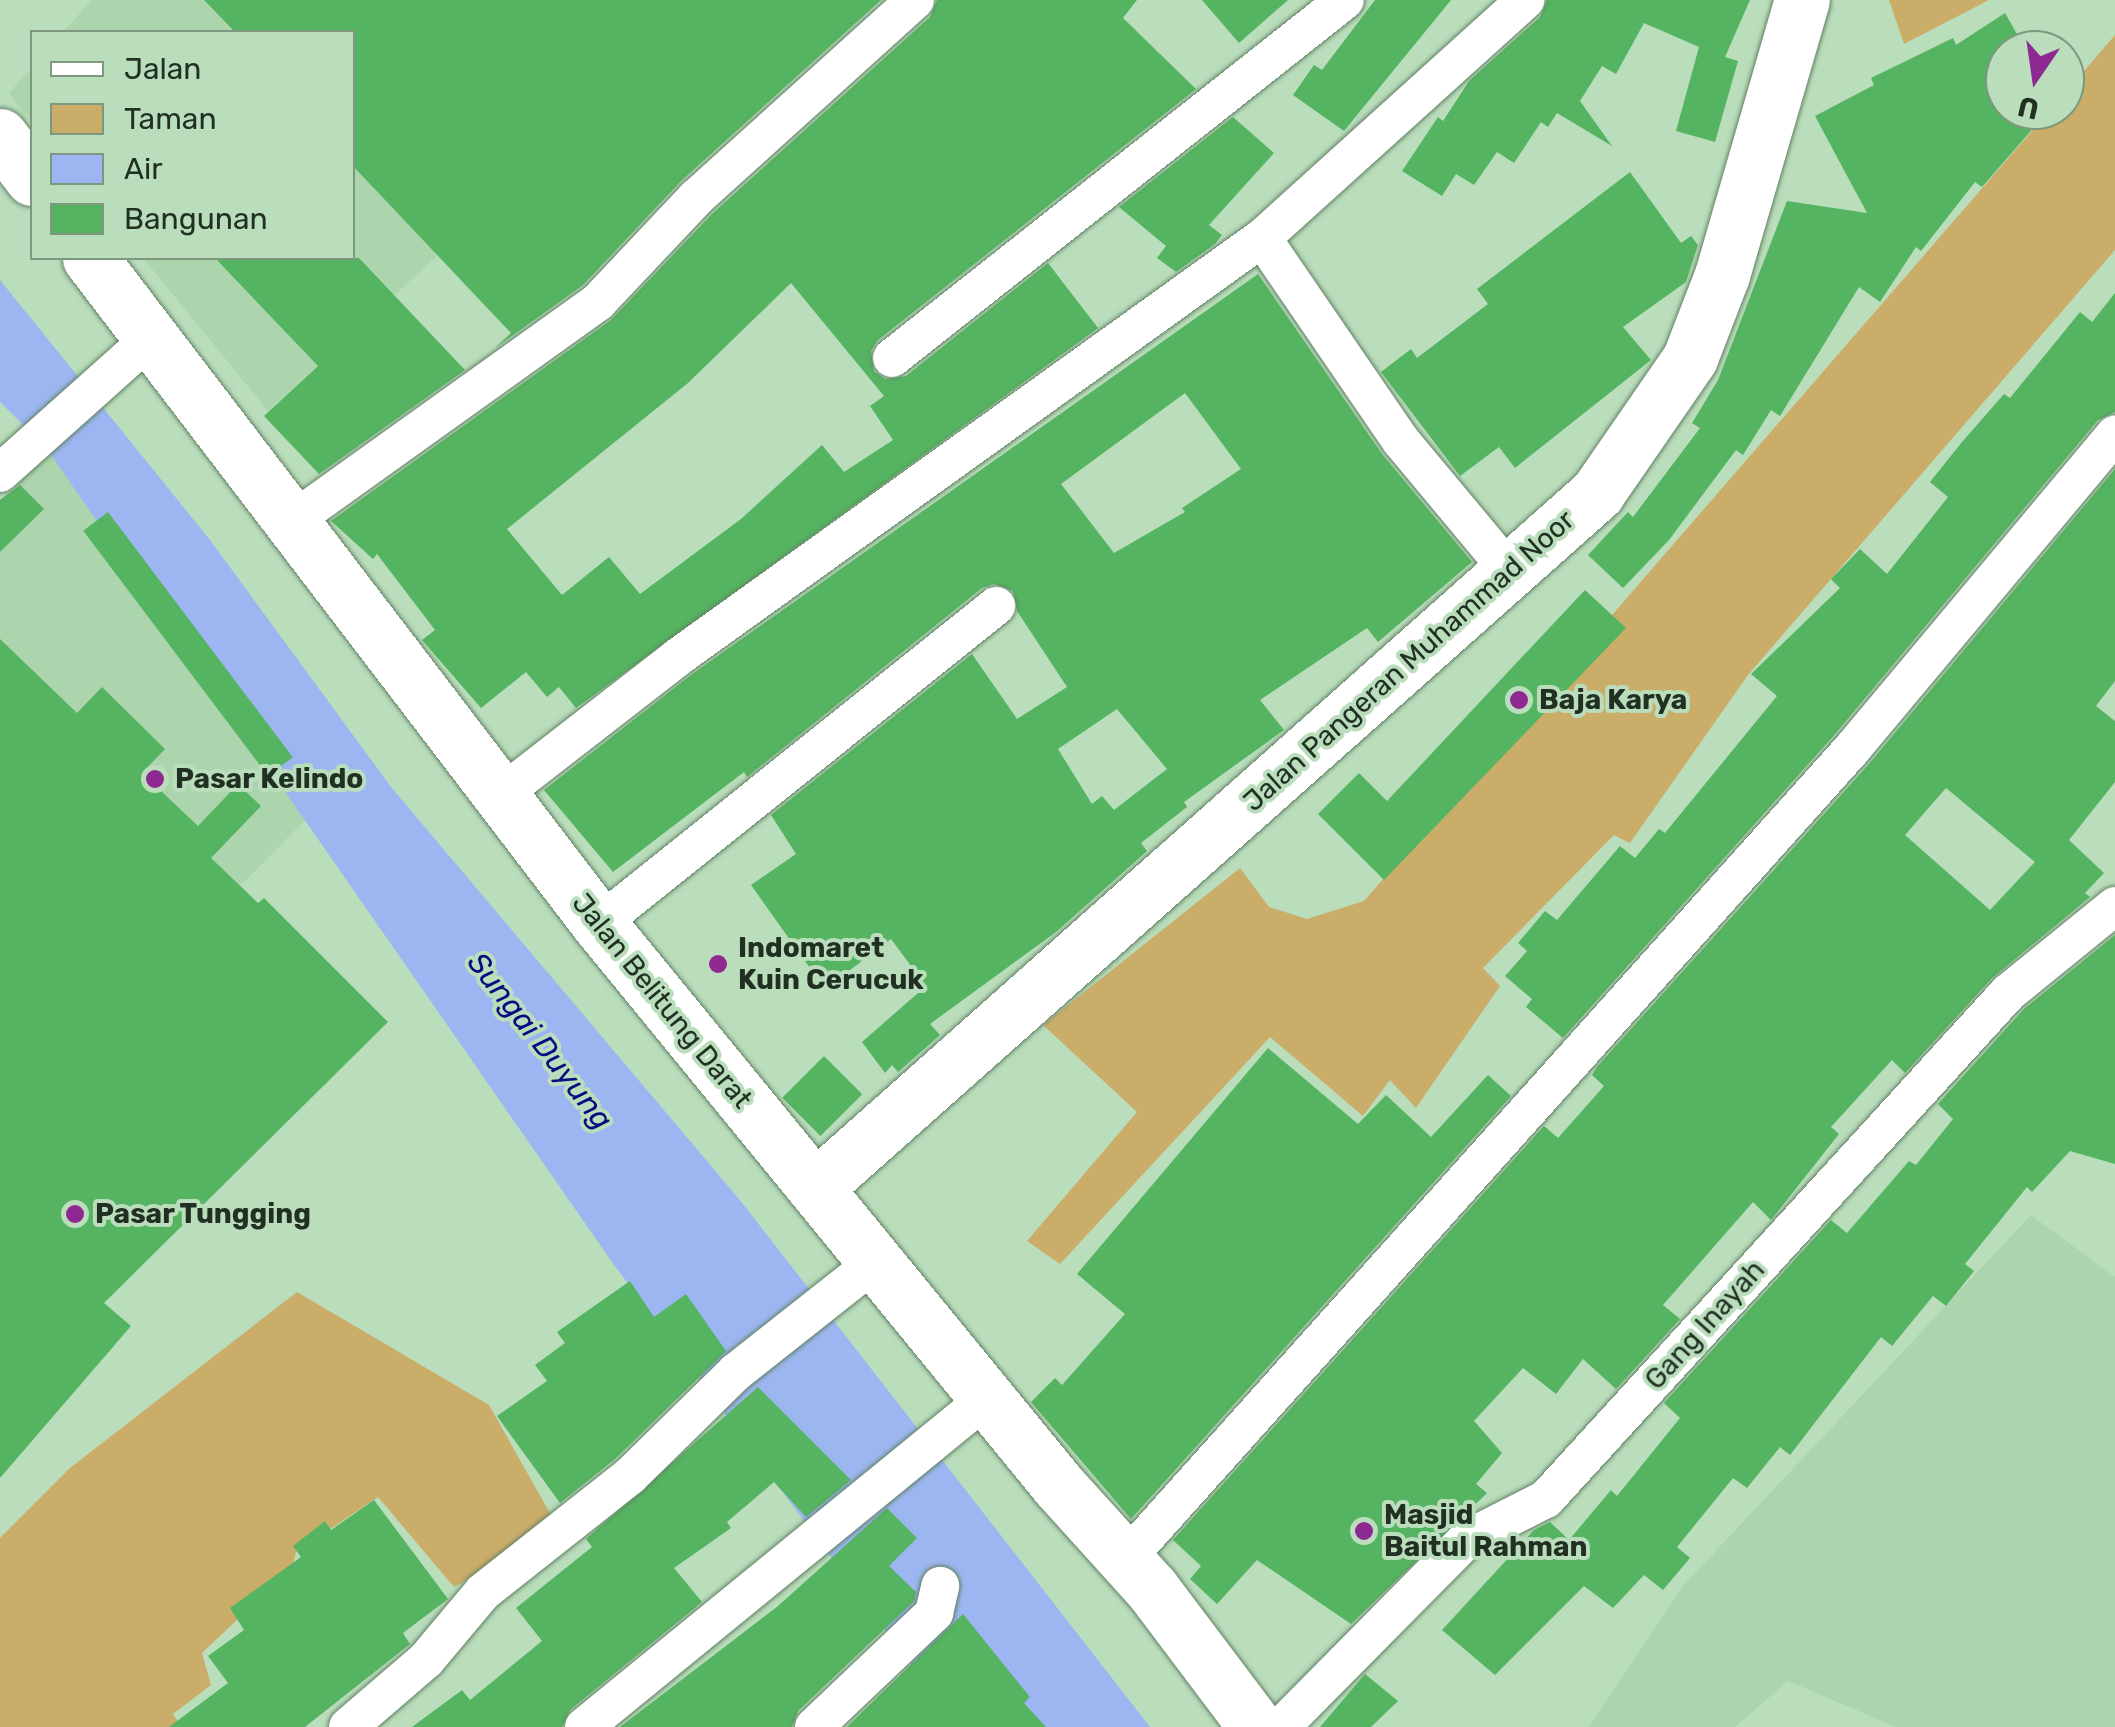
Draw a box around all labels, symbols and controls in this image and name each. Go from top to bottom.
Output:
legend [30,30,355,260]
north arrow [1985,30,2085,130]
text: Jalan [124,51,202,87]
text: U [2015,89,2042,126]
text: Taman [124,101,217,137]
text: Air [124,151,163,187]
text: Bangunan [124,201,268,237]
street label: Jalan Pangeran Muhammad Noor [1236,503,1582,819]
place label: Baja Karya [1539,683,1687,717]
marker: Baja Karya [1508,689,1530,711]
place label: Pasar Kelindo [175,762,364,796]
marker: Pasar Kelindo [144,768,166,790]
street label: Jalan Belitung Darat [565,887,759,1115]
place label: Indomaret Kuin Cerucuk [738,931,924,997]
water label: Sungai Duyung [460,945,620,1137]
marker: Indomaret Kuin Cerucuk [707,953,729,975]
place label: Pasar Tungging [95,1197,312,1231]
marker: Pasar Tungging [64,1203,86,1225]
street label: Gang Inayah [1638,1253,1772,1397]
place label: Masjid Baitul Rahman [1384,1498,1587,1564]
marker: Masjid Baitul Rahman [1353,1520,1375,1542]

